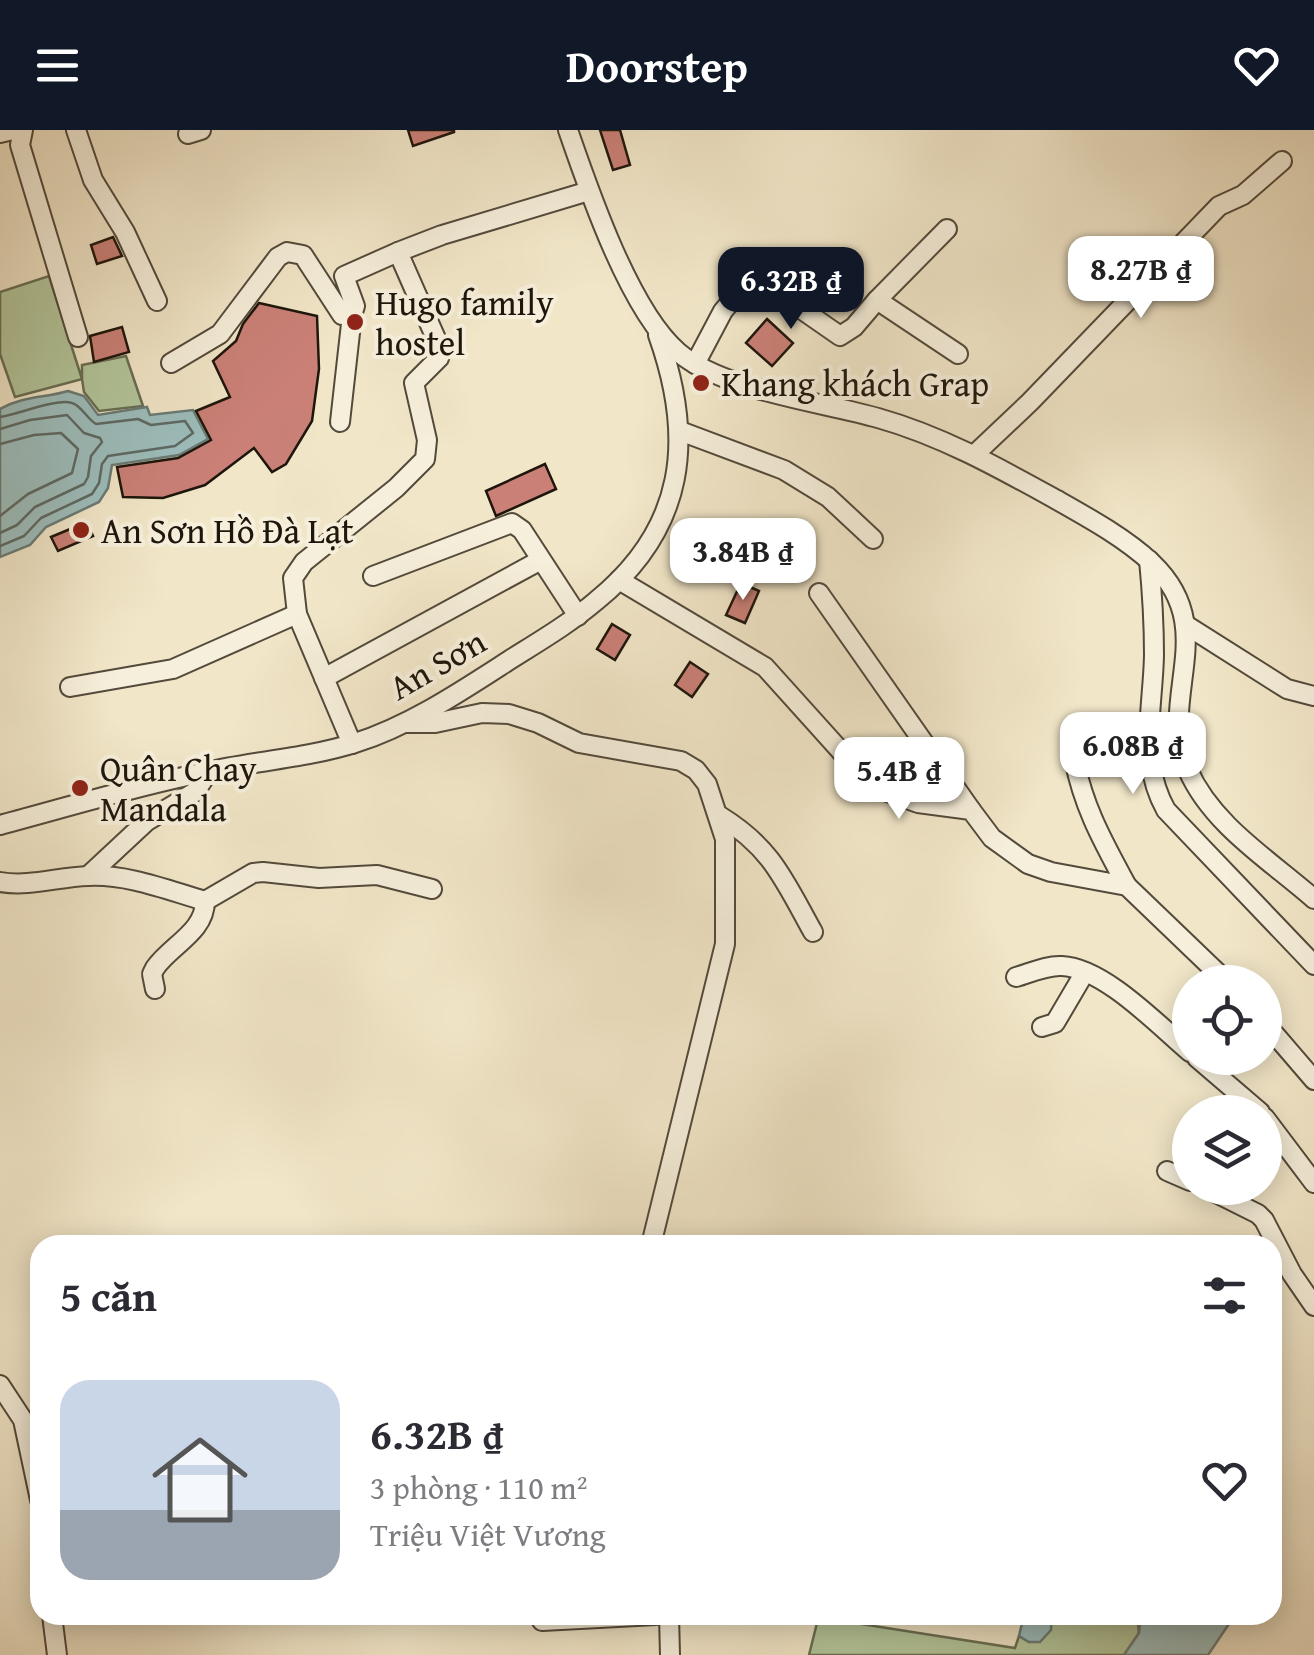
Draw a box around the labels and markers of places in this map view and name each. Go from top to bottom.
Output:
pin: 8.27B ₫ [1049,236,1233,321]
pin: 6.32B ₫ [699,247,883,332]
place label: Hugo family hostel [375,277,554,368]
marker: Hugo family hostel [344,311,366,333]
place label: Khang khách Grap [721,358,989,409]
marker: Khang khách Grap [690,372,712,394]
place label: An Sơn Hồ Đà Lạt [101,505,354,556]
pin: 3.84B ₫ [651,518,835,603]
marker: An Sơn Hồ Đà Lạt [70,519,92,541]
pin: 6.08B ₫ [1041,712,1225,797]
pin: 5.4B ₫ [818,737,980,822]
place label: Quân Chay Mandala [100,743,257,834]
marker: Quân Chay Mandala [69,777,91,799]

